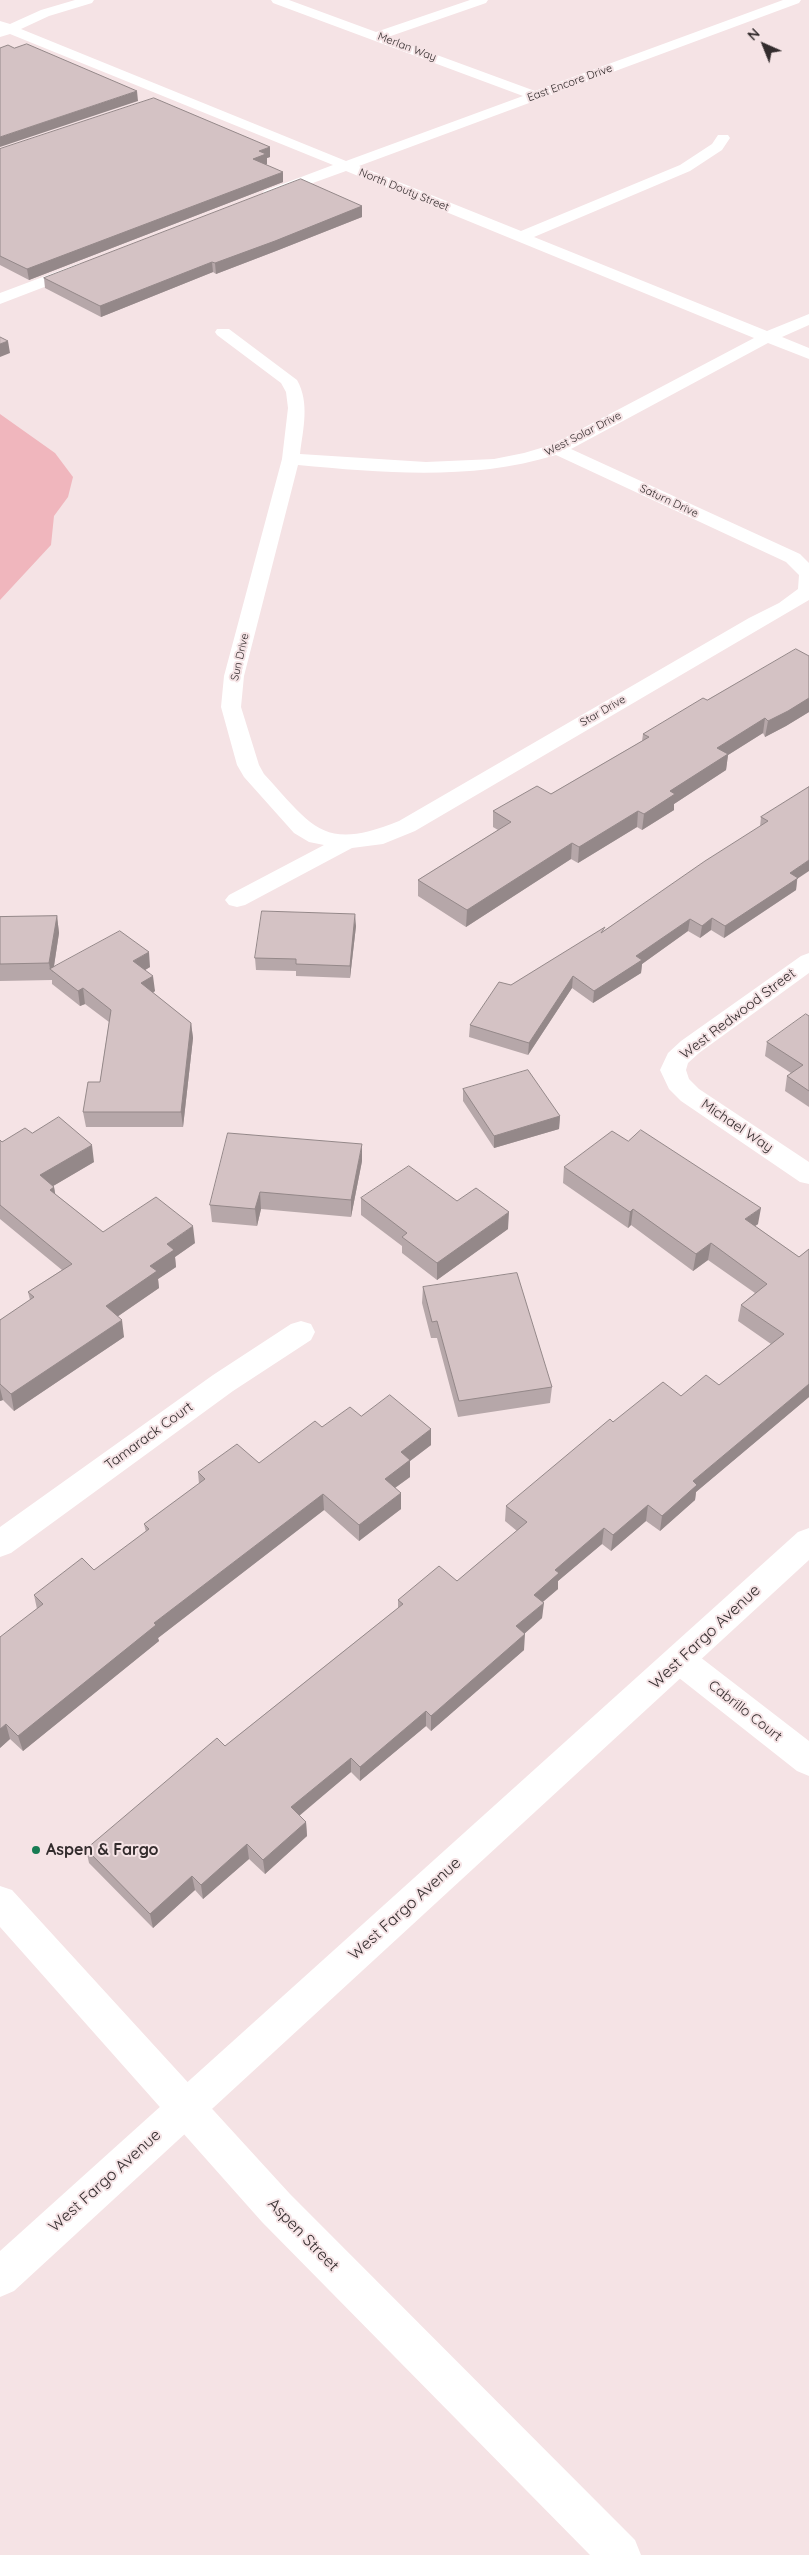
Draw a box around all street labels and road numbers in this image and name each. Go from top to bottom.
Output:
street label: Merlan Way [376,30,438,64]
street label: East Encore Drive [526,62,614,104]
street label: North Douty Street [357,166,451,214]
street label: West Solar Drive [542,409,624,459]
street label: Saturn Drive [638,482,700,520]
street label: Sun Drive [228,632,252,682]
street label: Star Drive [578,693,628,729]
street label: West Redwood Street [677,965,799,1063]
street label: Michael Way [698,1096,776,1156]
street label: Tamarack Court [102,1398,196,1474]
street label: West Fargo Avenue [646,1581,764,1693]
street label: Cabrillo Court [705,1677,785,1745]
street label: West Fargo Avenue [345,1854,465,1964]
street label: West Fargo Avenue [45,2126,165,2236]
street label: Aspen Street [263,2195,343,2275]

